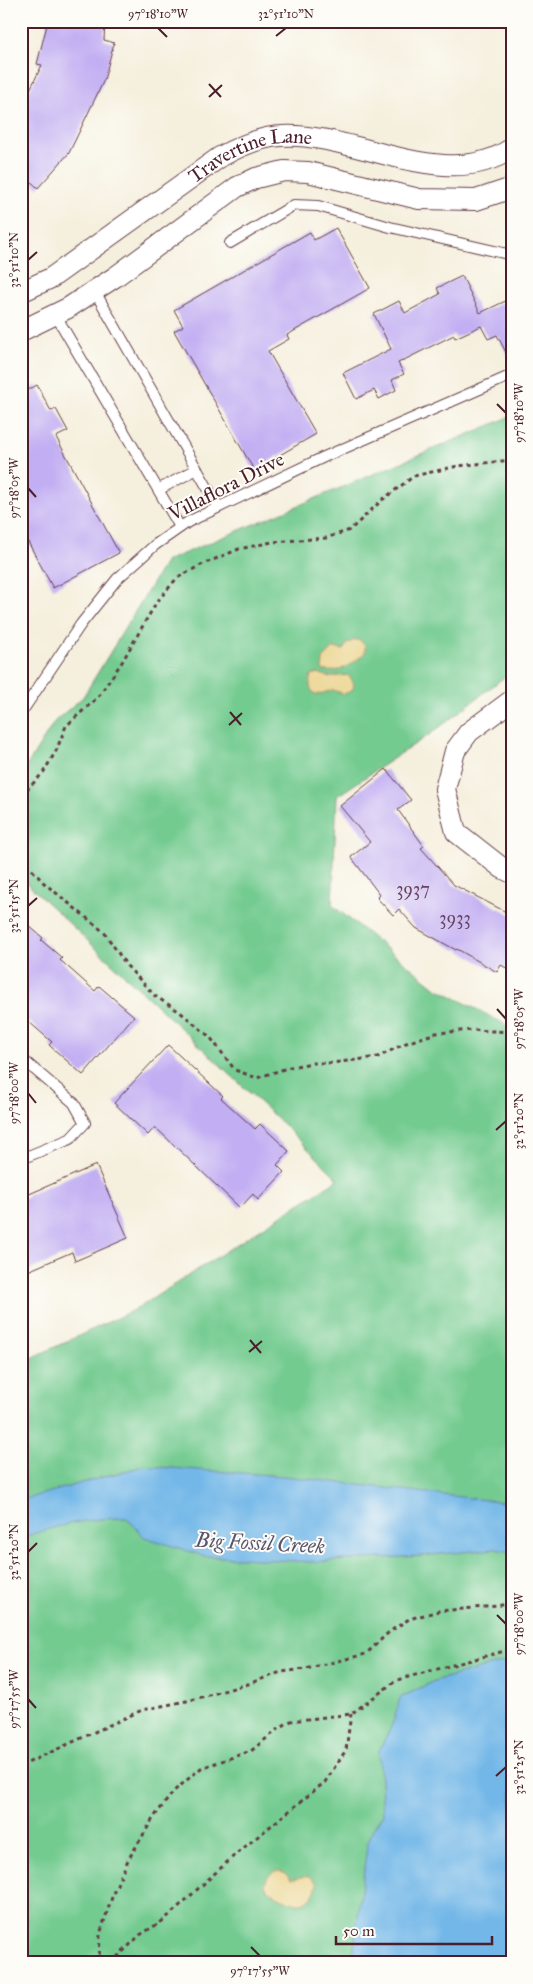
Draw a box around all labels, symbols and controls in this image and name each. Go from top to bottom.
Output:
text: 97°18'10"W [128,7,189,21]
text: 32°51'10"N [258,7,314,21]
street label: Travertine Lane [183,124,314,188]
text: 32°51'10"N [7,232,21,288]
text: 97°18'10"W [512,382,526,443]
street label: Villaflora Drive [163,447,288,526]
text: 97°18'05"W [7,457,21,518]
house number: 3937 [396,878,430,900]
text: 32°51'15"N [7,879,21,933]
house number: 3933 [439,907,471,929]
text: 97°18'05"W [512,988,526,1049]
text: 97°18'00"W [7,1061,21,1124]
text: 32°51'20"N [512,1092,526,1150]
text: 32°51'20"N [7,1523,21,1581]
water label: Big Fossil Creek [194,1527,326,1559]
text: 97°18'00"W [512,1592,526,1655]
text: 97°17'55"W [7,1669,21,1729]
text: 32°51'25"N [512,1739,526,1795]
scale bar [336,1914,492,1946]
text: 50 m [343,1922,375,1940]
text: 97°17'55"W [230,1964,290,1978]

